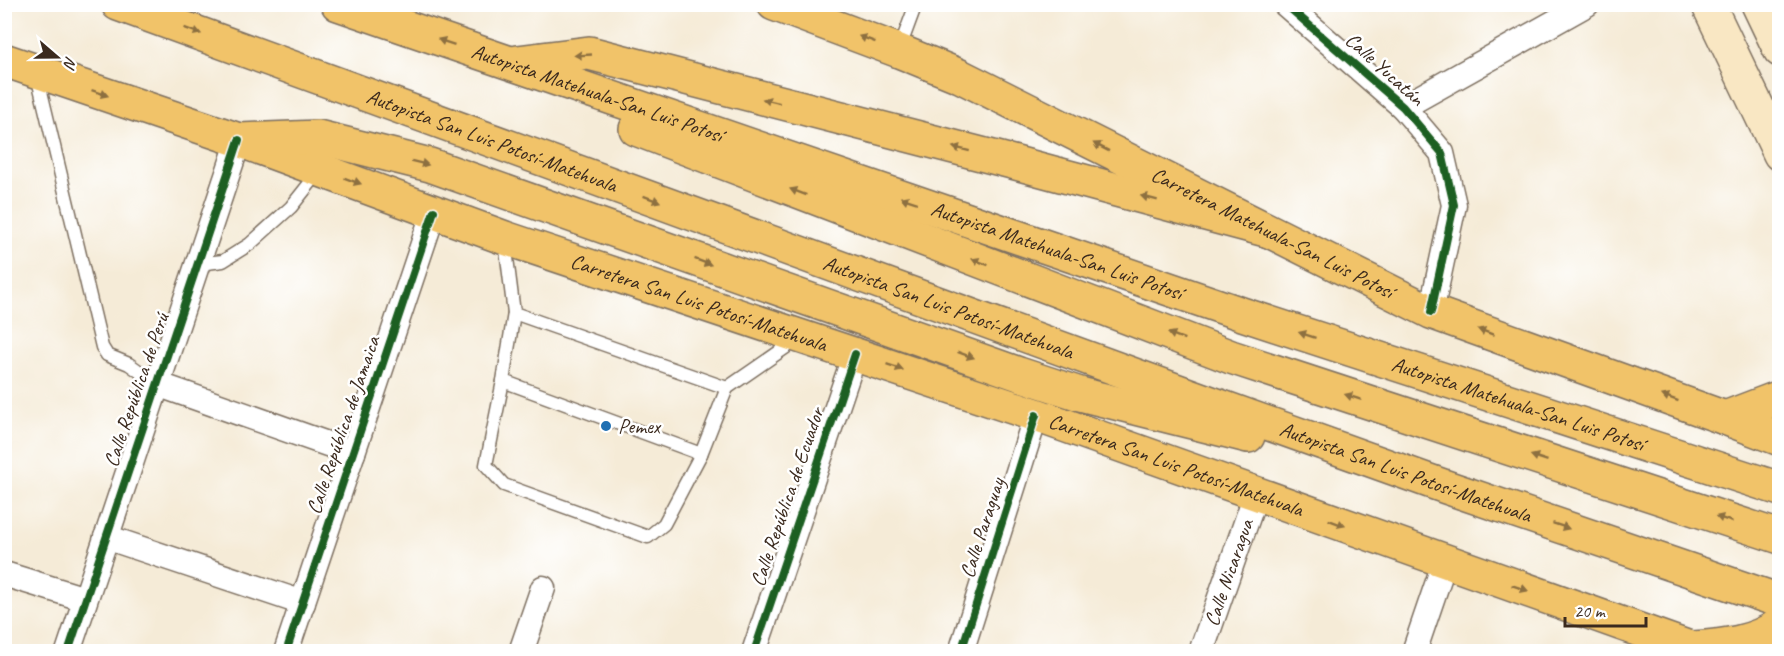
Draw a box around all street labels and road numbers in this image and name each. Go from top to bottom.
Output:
street label: Calle Yucatán [1340,27,1430,112]
street label: Autopista Matehuala-San Luis Potosí [468,38,730,149]
street label: Autopista San Luis Potosí-Matehuala [363,83,622,199]
street label: Carretera Matehuala-San Luis Potosí [1147,161,1402,306]
street label: Autopista Matehuala-San Luis Potosí [928,195,1190,307]
street label: Carretera San Luis Potosí-Matehuala [567,248,832,358]
street label: Autopista San Luis Potosí-Matehuala [820,250,1079,365]
street label: Calle República de Perú [98,308,175,470]
street label: Calle República de Jamaica [300,331,386,518]
street label: Autopista Matehuala-San Luis Potosí [1389,351,1651,458]
street label: Calle República de Ecuador [744,402,831,590]
street label: Carretera San Luis Potosí-Matehuala [1045,408,1308,523]
street label: Autopista San Luis Potosí-Matehuala [1276,416,1536,529]
street label: Calle Paraguay [954,473,1011,581]
street label: Calle Nicaragua [1198,514,1260,630]

